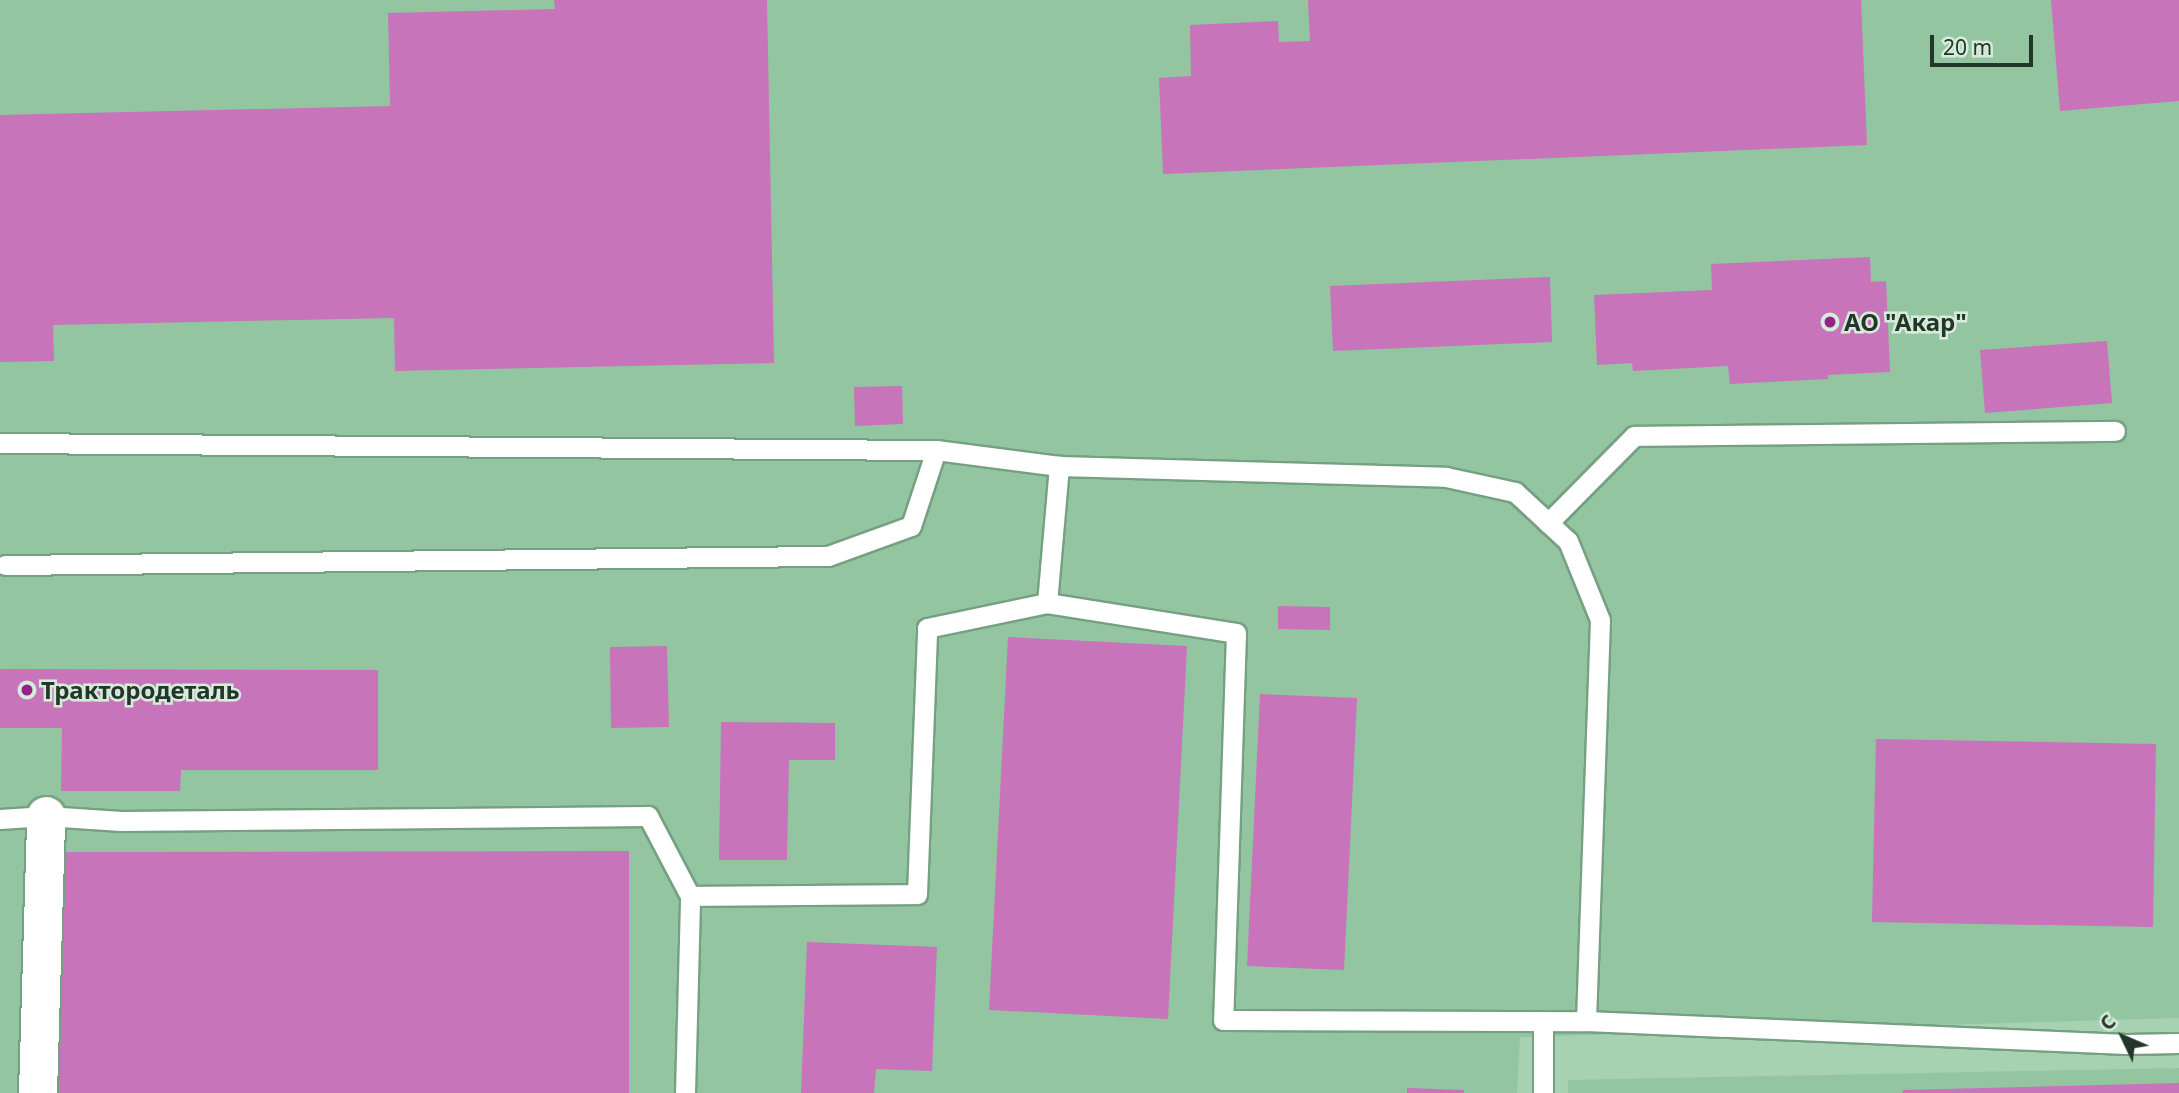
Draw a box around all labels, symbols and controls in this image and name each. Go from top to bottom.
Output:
scale bar [1934,21,2037,65]
text: 20 m [1943,33,1992,61]
place label: АО "Акар" [1844,308,1967,336]
marker: АО "Акар" [1822,314,1838,330]
place label: Трактородеталь [41,676,240,704]
marker: Трактородеталь [19,682,35,698]
north arrow [2088,1002,2158,1072]
text: С [2094,1009,2122,1036]

